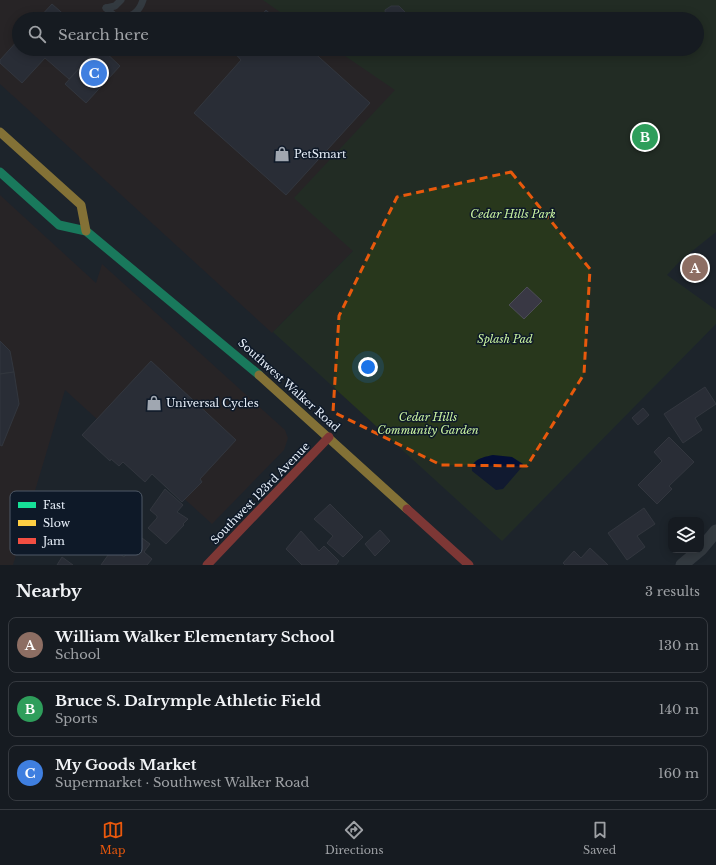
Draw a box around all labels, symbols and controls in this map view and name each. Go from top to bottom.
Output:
search box [12,12,704,56]
icon: search [26,23,48,45]
text: Search here [58,25,149,44]
pin: C [81,58,107,88]
pin: B [632,122,658,152]
shop icon: PetSmart [273,145,291,163]
place label: PetSmart [294,147,347,161]
park label: Cedar Hills Park [470,207,556,221]
pin: A [682,253,708,283]
park label: Splash Pad [477,332,533,346]
street label: Southwest Walker Road [235,336,343,435]
your location [358,357,378,377]
shop icon: Universal Cycles [145,394,163,412]
place label: Universal Cycles [166,396,259,410]
park label: Cedar Hills Community Garden [377,410,479,437]
street label: Southwest 123rd Avenue [208,439,312,547]
legend [10,491,142,555]
text: Fast [43,498,66,512]
text: Slow [43,516,71,530]
map controls [668,517,704,553]
button: layers [668,517,704,553]
text: Jam [41,534,65,548]
text: Nearby [16,581,82,602]
text: 3 results [645,583,700,600]
text: William Walker Elementary School [55,627,335,646]
text: A [25,637,35,654]
text: 130 m [658,637,699,654]
text: School [55,646,101,663]
text: Bruce S. DaIrymple Athletic Field [55,691,321,710]
text: B [25,701,35,718]
text: 140 m [659,701,699,718]
text: Sports [55,710,98,727]
text: My Goods Market [55,755,197,774]
text: C [25,765,35,782]
text: 160 m [658,765,699,782]
text: Supermarket · Southwest Walker Road [55,774,309,791]
tab: Map [100,819,125,857]
tab: Directions [325,819,383,857]
tab: Saved [583,819,616,857]

